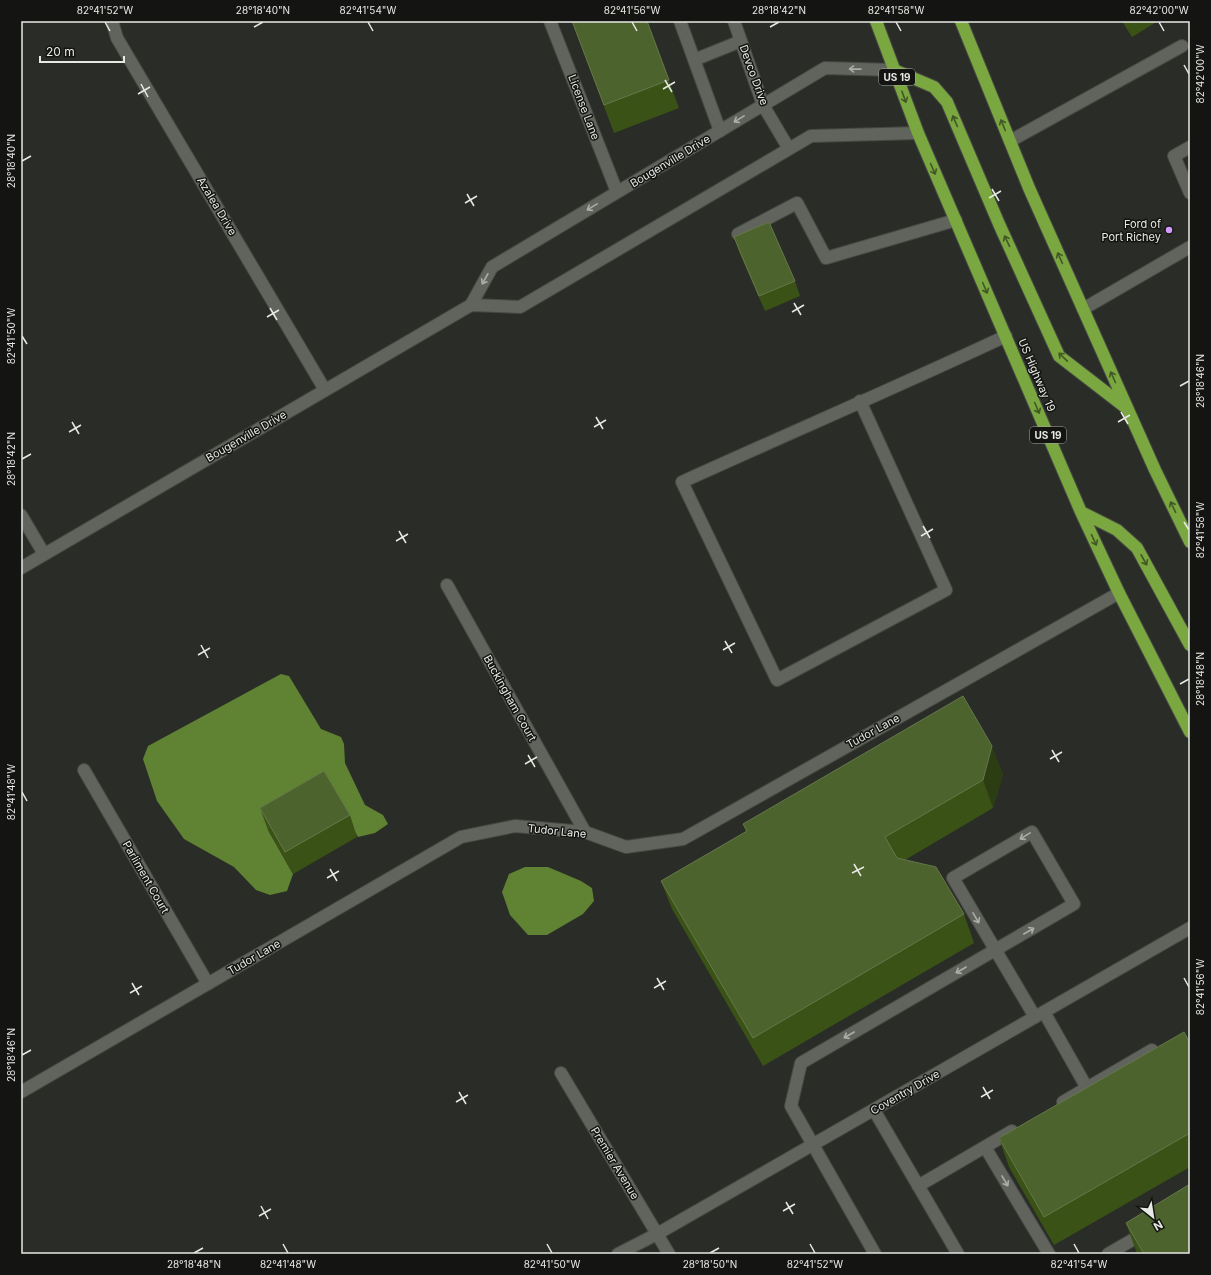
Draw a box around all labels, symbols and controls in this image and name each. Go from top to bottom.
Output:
text: 82°41'52"W [77,4,133,16]
text: 28°18'40"N [236,4,290,16]
text: 82°41'54"W [340,4,397,16]
text: 82°41'56"W [604,4,660,16]
text: 28°18'42"N [752,4,806,16]
text: 82°41'58"W [868,4,924,16]
text: 82°42'00"W [1129,4,1189,16]
scale bar [40,38,124,64]
street label: Devco Drive [737,43,771,107]
text: 20 m [46,44,75,59]
text: 82°42'00"W [1194,44,1206,104]
one-way arrow [849,65,862,73]
road number: US 19 [879,69,915,85]
street label: License Lane [565,72,603,142]
one-way arrow [901,90,909,102]
one-way arrow [733,116,745,124]
one-way arrow [951,116,959,128]
one-way arrow [999,120,1007,132]
street label: Bougenville Drive [627,132,713,190]
text: 28°18'40"N [5,134,17,188]
one-way arrow [930,163,938,175]
street label: Azalea Drive [194,174,240,238]
one-way arrow [586,204,598,212]
place label: Ford of Port Richey [1102,217,1161,244]
marker: Ford of Port Richey [1164,225,1174,235]
one-way arrow [1003,235,1010,247]
one-way arrow [1056,252,1063,264]
one-way arrow [481,273,489,285]
one-way arrow [982,282,989,294]
text: 82°41'50"W [5,308,17,364]
street label: US Highway 19 [1015,336,1059,414]
one-way arrow [1058,353,1068,362]
text: 28°18'46"N [1194,354,1206,408]
one-way arrow [1109,371,1116,383]
one-way arrow [1033,401,1041,413]
street label: Bougenville Drive [203,407,289,465]
road number: US 19 [1030,427,1066,443]
text: 28°18'42"N [5,432,17,486]
one-way arrow [1169,502,1176,514]
text: 82°41'58"W [1194,502,1206,558]
one-way arrow [1091,533,1098,545]
one-way arrow [1141,554,1149,566]
street label: Buckingham Court [481,652,540,744]
text: 28°18'48"N [1194,652,1206,706]
street label: Tudor Lane [844,711,902,751]
text: 82°41'48"W [5,764,17,820]
street label: Tudor Lane [527,821,587,841]
one-way arrow [1019,832,1031,840]
street label: Parliment Court [120,838,173,916]
one-way arrow [973,912,981,924]
one-way arrow [1023,926,1035,934]
street label: Tudor Lane [225,936,283,978]
text: 82°41'56"W [1194,959,1206,1015]
one-way arrow [956,966,968,974]
text: 28°18'46"N [5,1028,17,1082]
one-way arrow [843,1032,855,1040]
street label: Coventry Drive [868,1066,942,1118]
street label: Premier Avenue [588,1124,642,1202]
one-way arrow [1001,1175,1009,1187]
north arrow [1133,1197,1173,1237]
text: N [1151,1218,1165,1234]
text: 28°18'48"N [167,1258,221,1270]
text: 82°41'48"W [260,1258,316,1270]
text: 82°41'50"W [524,1258,580,1270]
text: 28°18'50"N [683,1258,737,1270]
text: 82°41'52"W [787,1258,843,1270]
text: 82°41'54"W [1051,1258,1108,1270]

